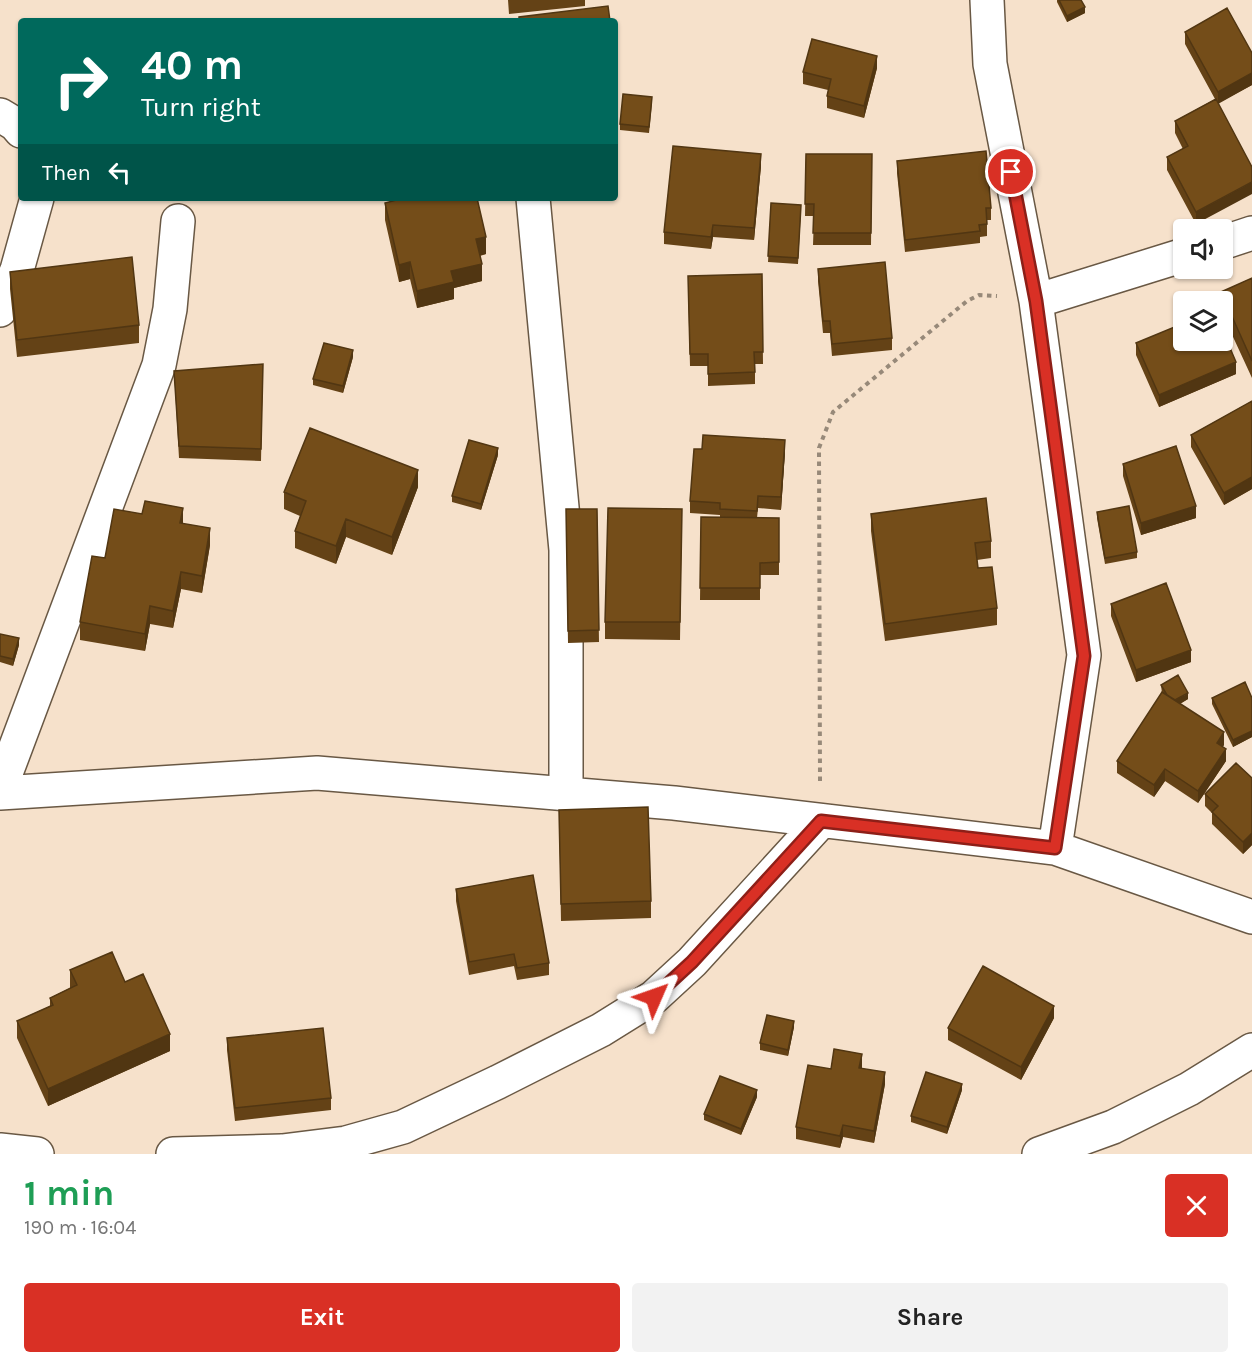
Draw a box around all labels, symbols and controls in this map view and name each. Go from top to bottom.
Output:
text: 40 m [141,40,243,90]
icon: right [42,42,120,120]
text: Turn right [141,91,261,123]
pin [985,146,1036,197]
icon: arrive [994,155,1027,188]
icon: left [103,156,136,189]
text: Then [42,160,91,186]
map controls [1173,219,1233,351]
button: sound [1173,219,1233,279]
button: layers [1173,291,1233,351]
position arrow [622,965,686,1029]
text: 1 min [24,1172,114,1214]
button: close [1165,1174,1228,1237]
text: 190 m · 16:04 [24,1216,136,1239]
button: Exit [24,1283,620,1352]
button: Share [632,1283,1228,1352]

